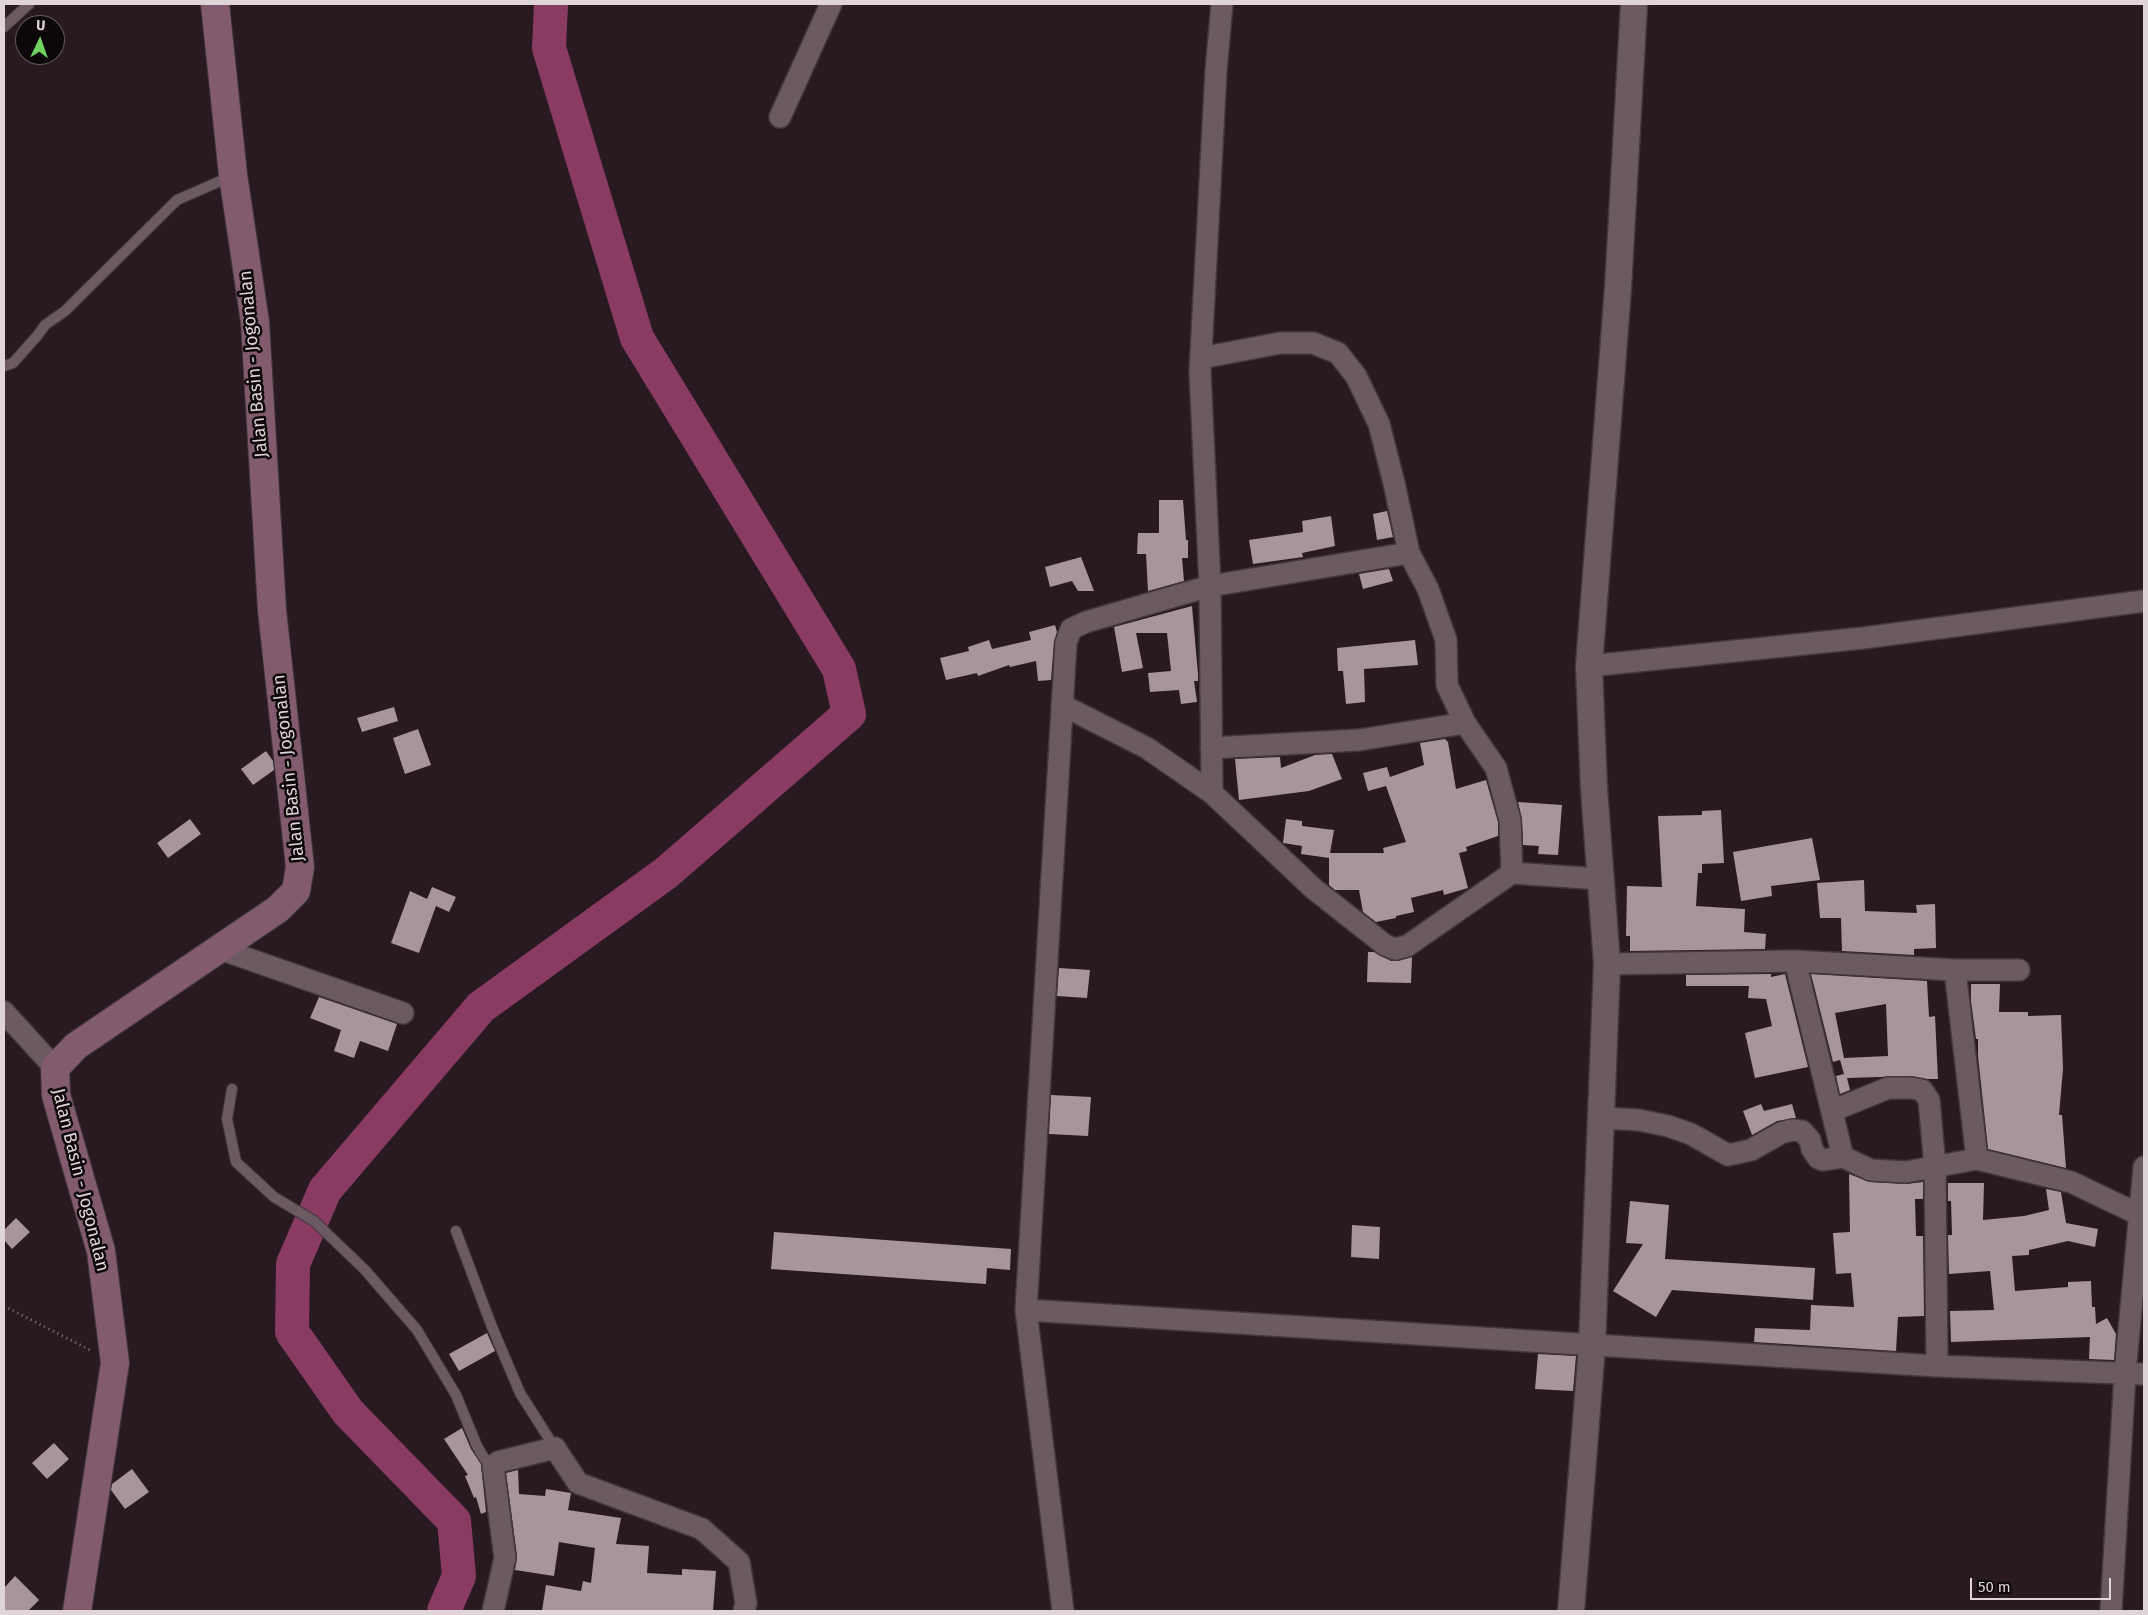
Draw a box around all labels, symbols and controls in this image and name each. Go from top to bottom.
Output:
north arrow [15,15,65,65]
text: U [36,17,46,34]
street label: Jalan Basin - Jogonalan [235,269,273,459]
street label: Jalan Basin - Jogonalan [268,673,310,863]
street label: Jalan Basin - Jogonalan [47,1086,113,1274]
scale bar [1973,1568,2114,1600]
text: 50 m [1978,1578,2011,1596]

